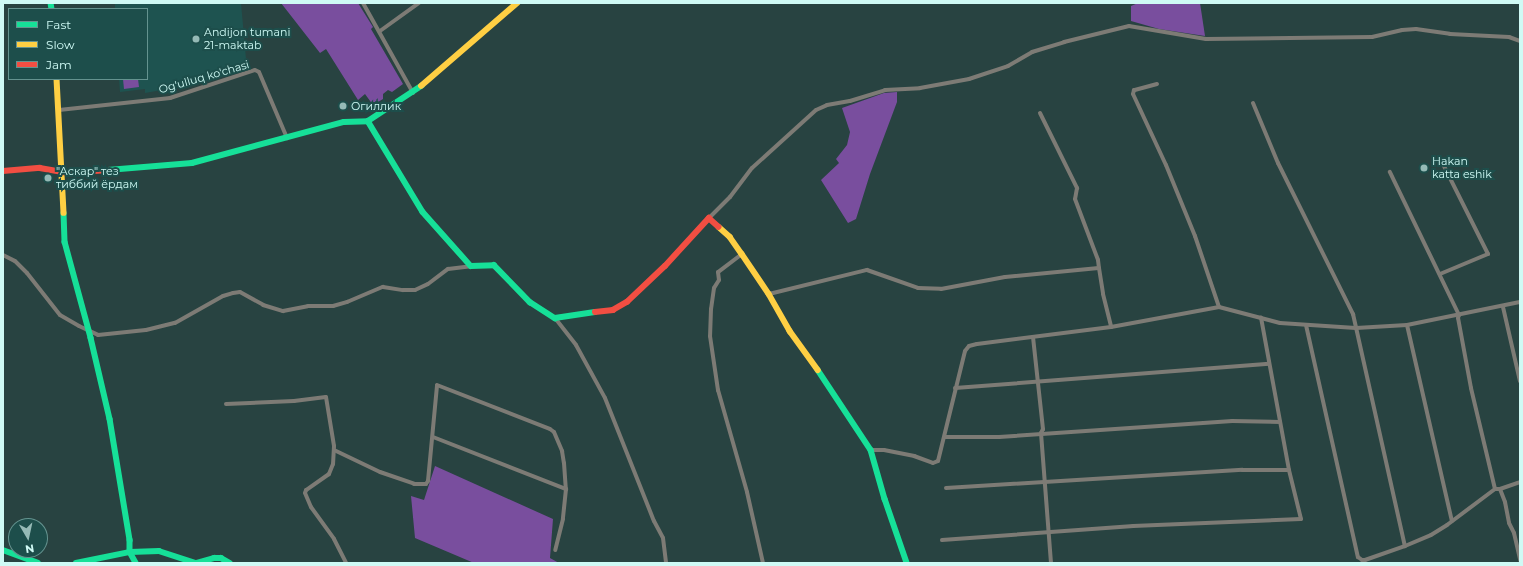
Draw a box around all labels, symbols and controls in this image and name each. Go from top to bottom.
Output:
legend [8,8,148,80]
text: Fast [46,17,71,32]
place label: Andijon tumani 21-maktab [204,26,290,52]
marker: Andijon tumani 21-maktab [191,34,201,44]
text: Slow [46,37,75,52]
text: Jam [46,57,72,72]
street label: Og'ulluq ko'chasi [157,58,251,96]
place label: Огиллик [351,99,401,113]
marker: Огиллик [338,101,348,111]
place label: Hakan katta eshik [1432,155,1492,181]
marker: Hakan katta eshik [1419,163,1429,173]
place label: "Аскар" тез тиббий ёрдам [56,165,138,191]
marker: "Аскар" тез тиббий ёрдам [43,173,53,183]
north arrow [8,518,48,558]
text: N [24,541,35,556]

